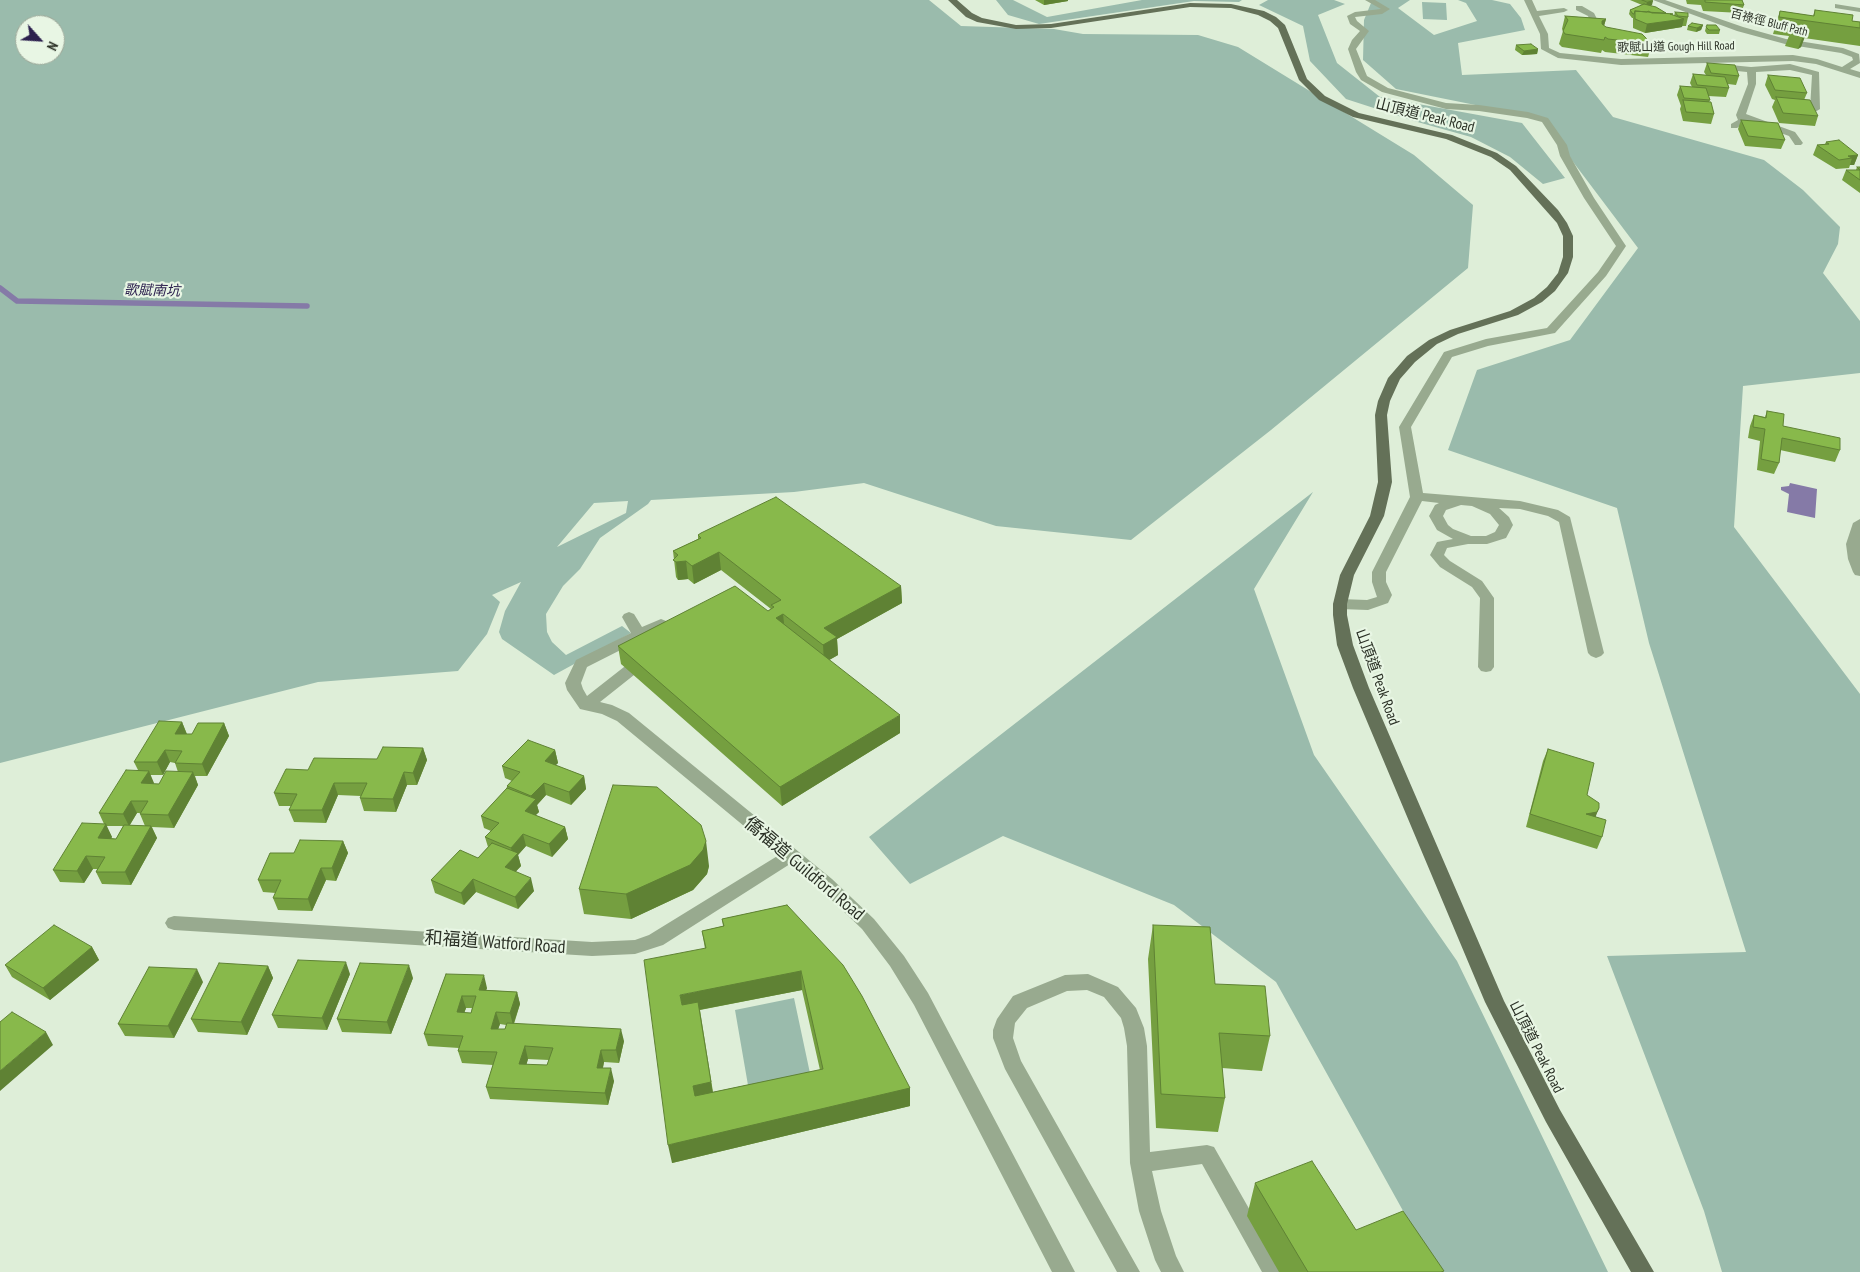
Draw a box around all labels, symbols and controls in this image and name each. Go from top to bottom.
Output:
street label: 百祿徑 Bluff Path [1729,6,1809,40]
north arrow [15,15,65,65]
text: N [43,39,62,53]
street label: 歌賦山道 Gough Hill Road [1617,39,1735,55]
street label: 山頂道 Peak Road [1374,95,1476,137]
water label: 歌賦南坑 [124,282,180,300]
street label: 山頂道 Peak Road [1351,626,1403,728]
street label: 僑福道 Guildford Road [740,813,868,925]
street label: 和福道 Watford Road [424,927,566,959]
street label: 山頂道 Peak Road [1505,998,1567,1096]

